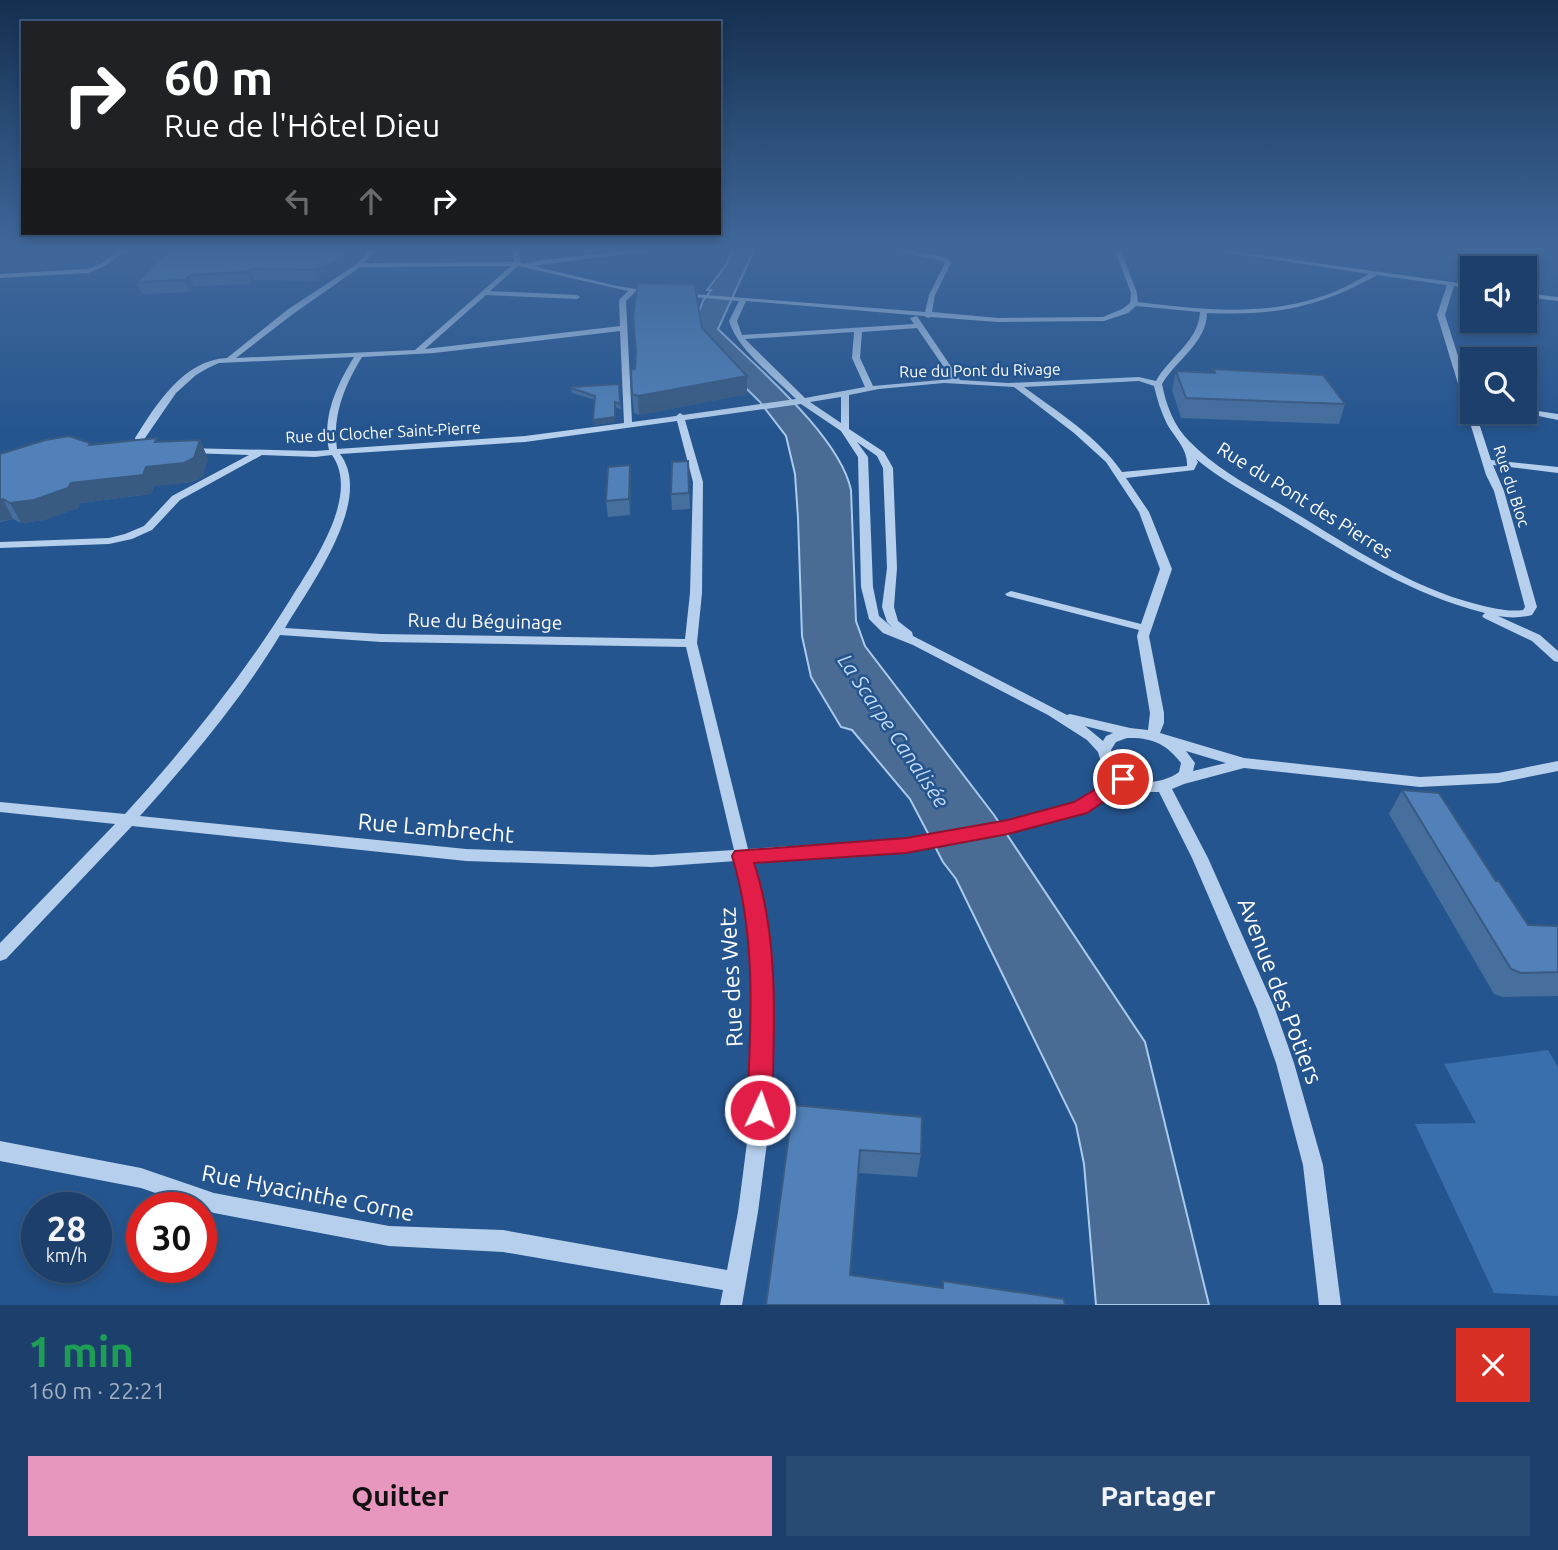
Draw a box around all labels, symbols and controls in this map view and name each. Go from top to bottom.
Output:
icon: right [49,49,140,140]
text: 60 m [164,49,273,104]
text: Rue de l'Hôtel Dieu [164,107,440,143]
icon: left [279,182,317,220]
icon: ahead [352,182,390,220]
icon: right [425,182,463,220]
map controls [1460,256,1537,424]
button: sound [1460,256,1537,333]
button: search [1460,347,1537,424]
street label: Rue du Pont du Rivage [899,360,1061,380]
street label: Rue du Clocher Saint-Pierre [285,418,481,446]
street label: Rue du Pont des Pierres [1213,437,1397,563]
street label: Rue du Bloc [1490,443,1534,530]
street label: Rue du Béguinage [407,609,563,633]
water label: La Scarpe Canalisée [834,649,954,812]
pin [1093,749,1153,809]
icon: arrive [1104,760,1142,798]
street label: Rue Lambrecht [357,808,515,847]
street label: Avenue des Potiers [1233,894,1327,1087]
street label: Rue des Wetz [714,906,747,1048]
position arrow [723,1073,797,1147]
street label: Rue Hyacinthe Corne [200,1160,416,1225]
speed limit sign: 30 [126,1192,217,1283]
text: 28 [47,1208,86,1248]
text: km/h [46,1245,87,1265]
text: 1 min [28,1328,134,1375]
button: close [1456,1328,1530,1402]
text: 160 m · 22:21 [28,1378,166,1403]
button: Quitter [28,1456,772,1536]
button: Partager [786,1456,1530,1536]

